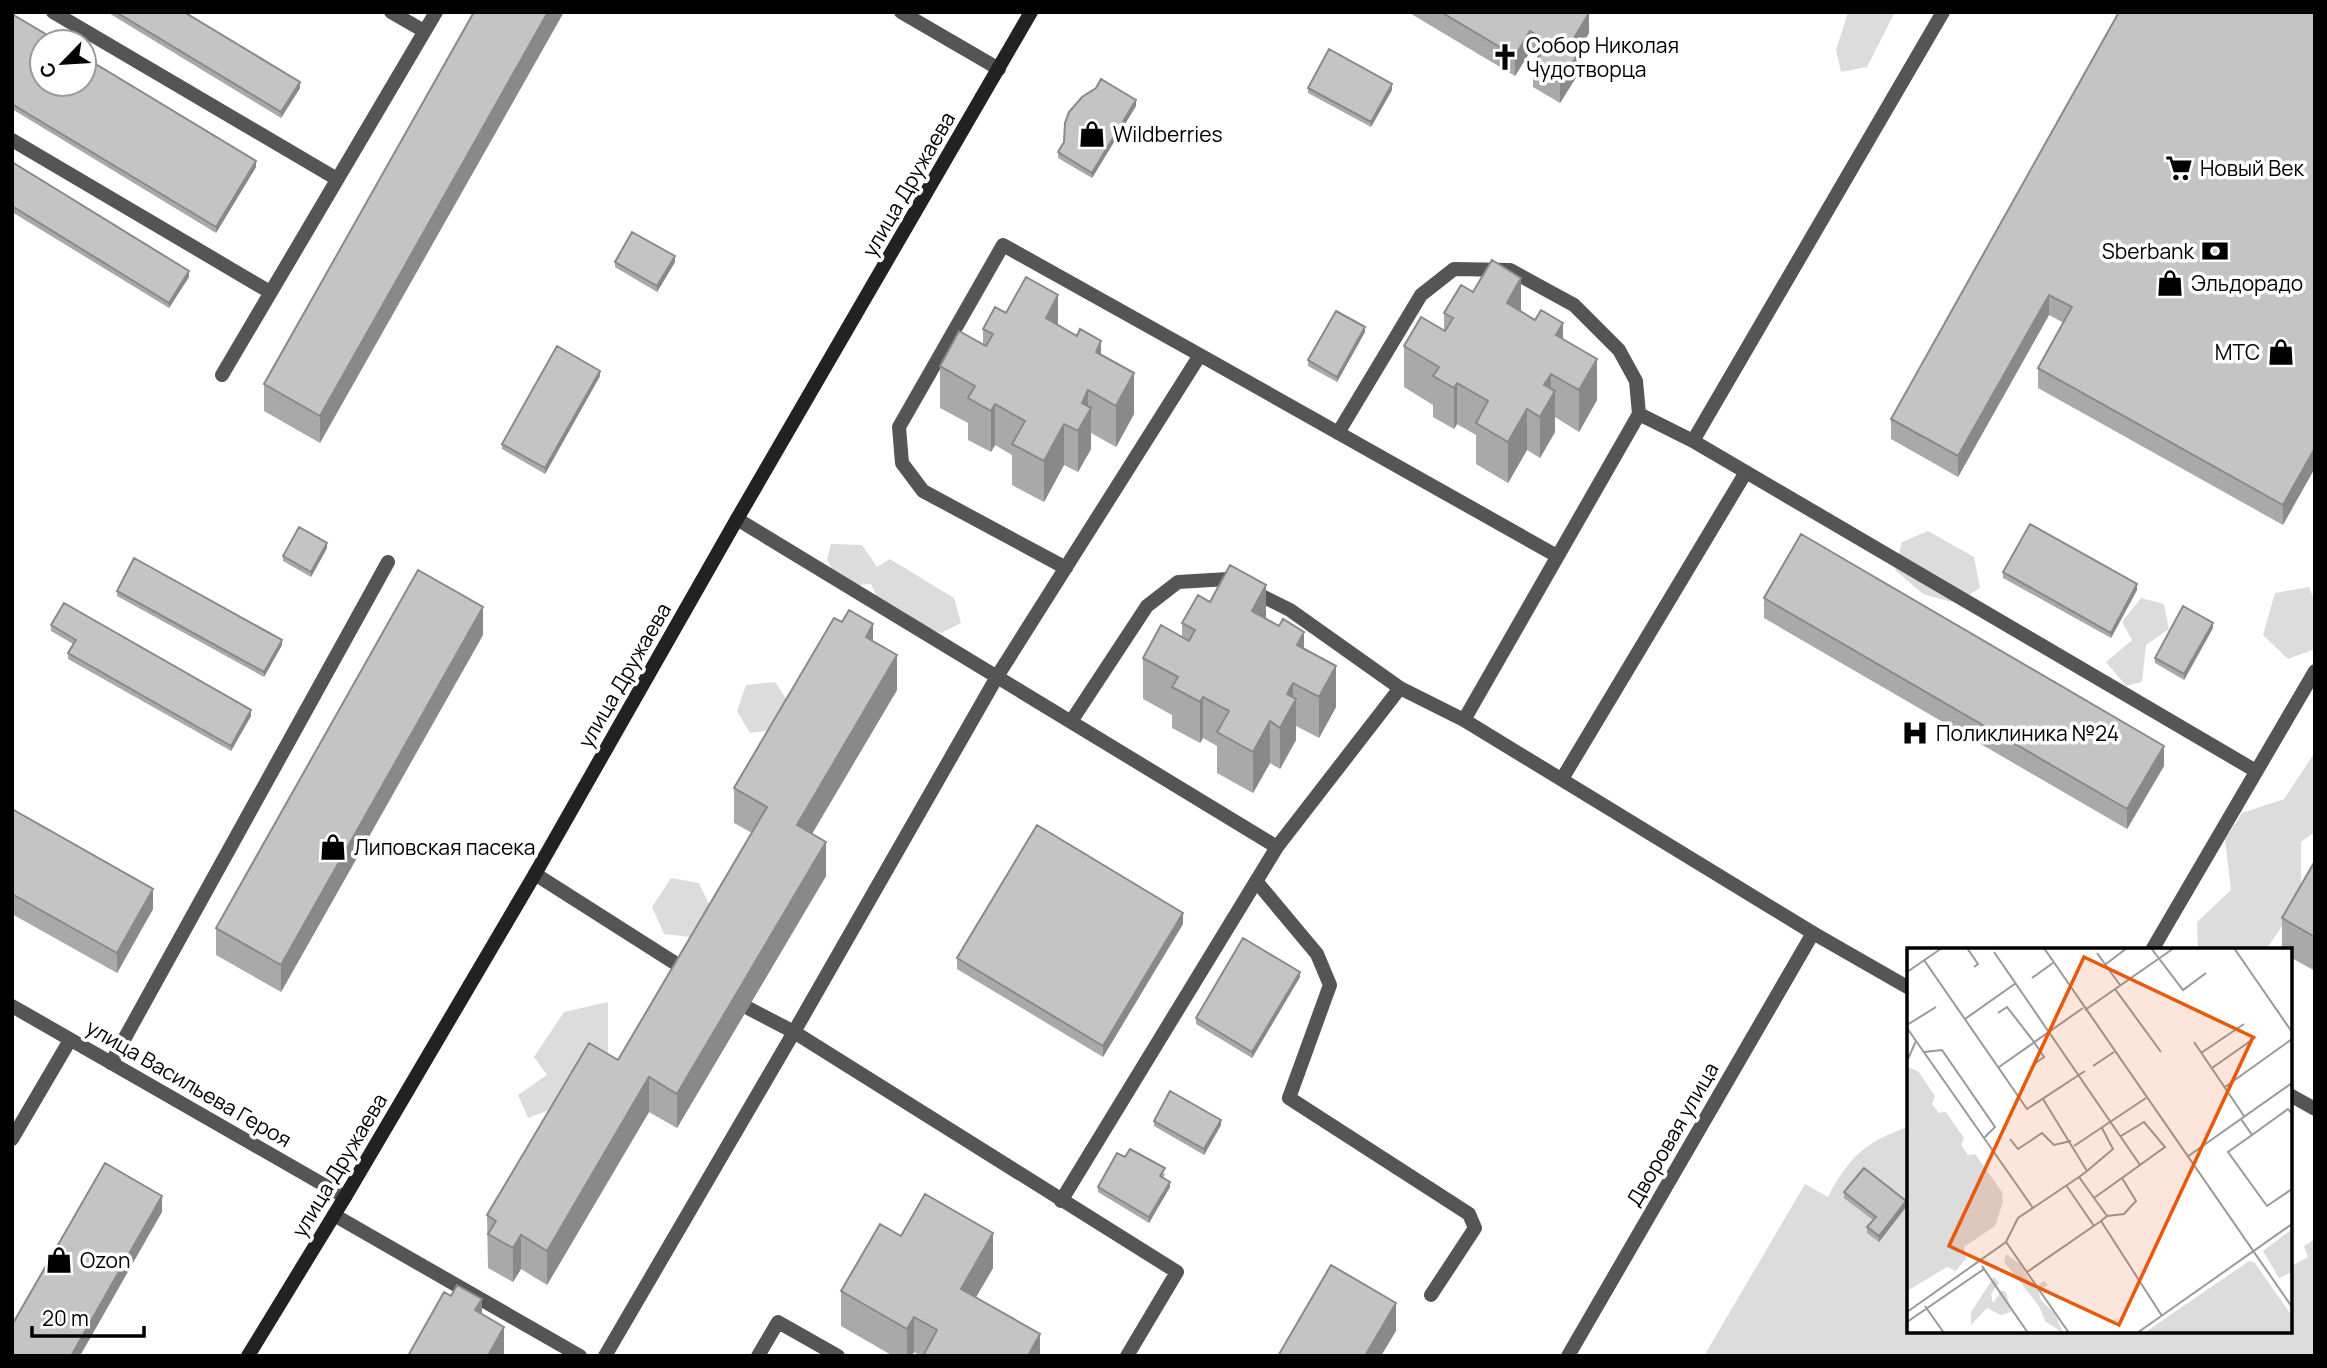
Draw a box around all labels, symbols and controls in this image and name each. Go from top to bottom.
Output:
north arrow [28,28,98,98]
place label: Собор Николая Чудотворца [1526,31,1679,83]
church icon: Собор Николая Чудотворца [1490,42,1520,72]
text: С [33,58,62,82]
street label: улица Дружаева [855,106,961,262]
shop icon: Wildberries [1077,119,1107,149]
place label: Wildberries [1113,120,1223,148]
supermarket icon: Новый Век [2164,153,2194,183]
place label: Новый Век [2200,154,2304,182]
bank icon: Sberbank [2200,236,2230,266]
place label: Sberbank [2102,237,2195,265]
shop icon: Эльдорадо [2155,268,2185,298]
place label: Эльдорадо [2191,269,2303,297]
shop icon: МТС [2266,337,2296,367]
place label: МТС [2215,338,2260,366]
street label: улица Дружаева [571,597,677,753]
hospital icon: Поликлиника №24 [1900,718,1930,748]
place label: Поликлиника №24 [1936,719,2119,747]
shop icon: Липовская пасека [318,832,348,862]
place label: Липовская пасека [354,833,535,861]
inset map [1907,948,2292,1333]
street label: улица Васильева Героя [81,1013,297,1153]
street label: Дворовая улица [1619,1057,1725,1211]
street label: улица Дружаева [285,1088,393,1242]
shop icon: Ozon [44,1245,74,1275]
place label: Ozon [80,1246,130,1274]
scale bar [32,1294,144,1338]
text: 20 m [42,1304,89,1332]

